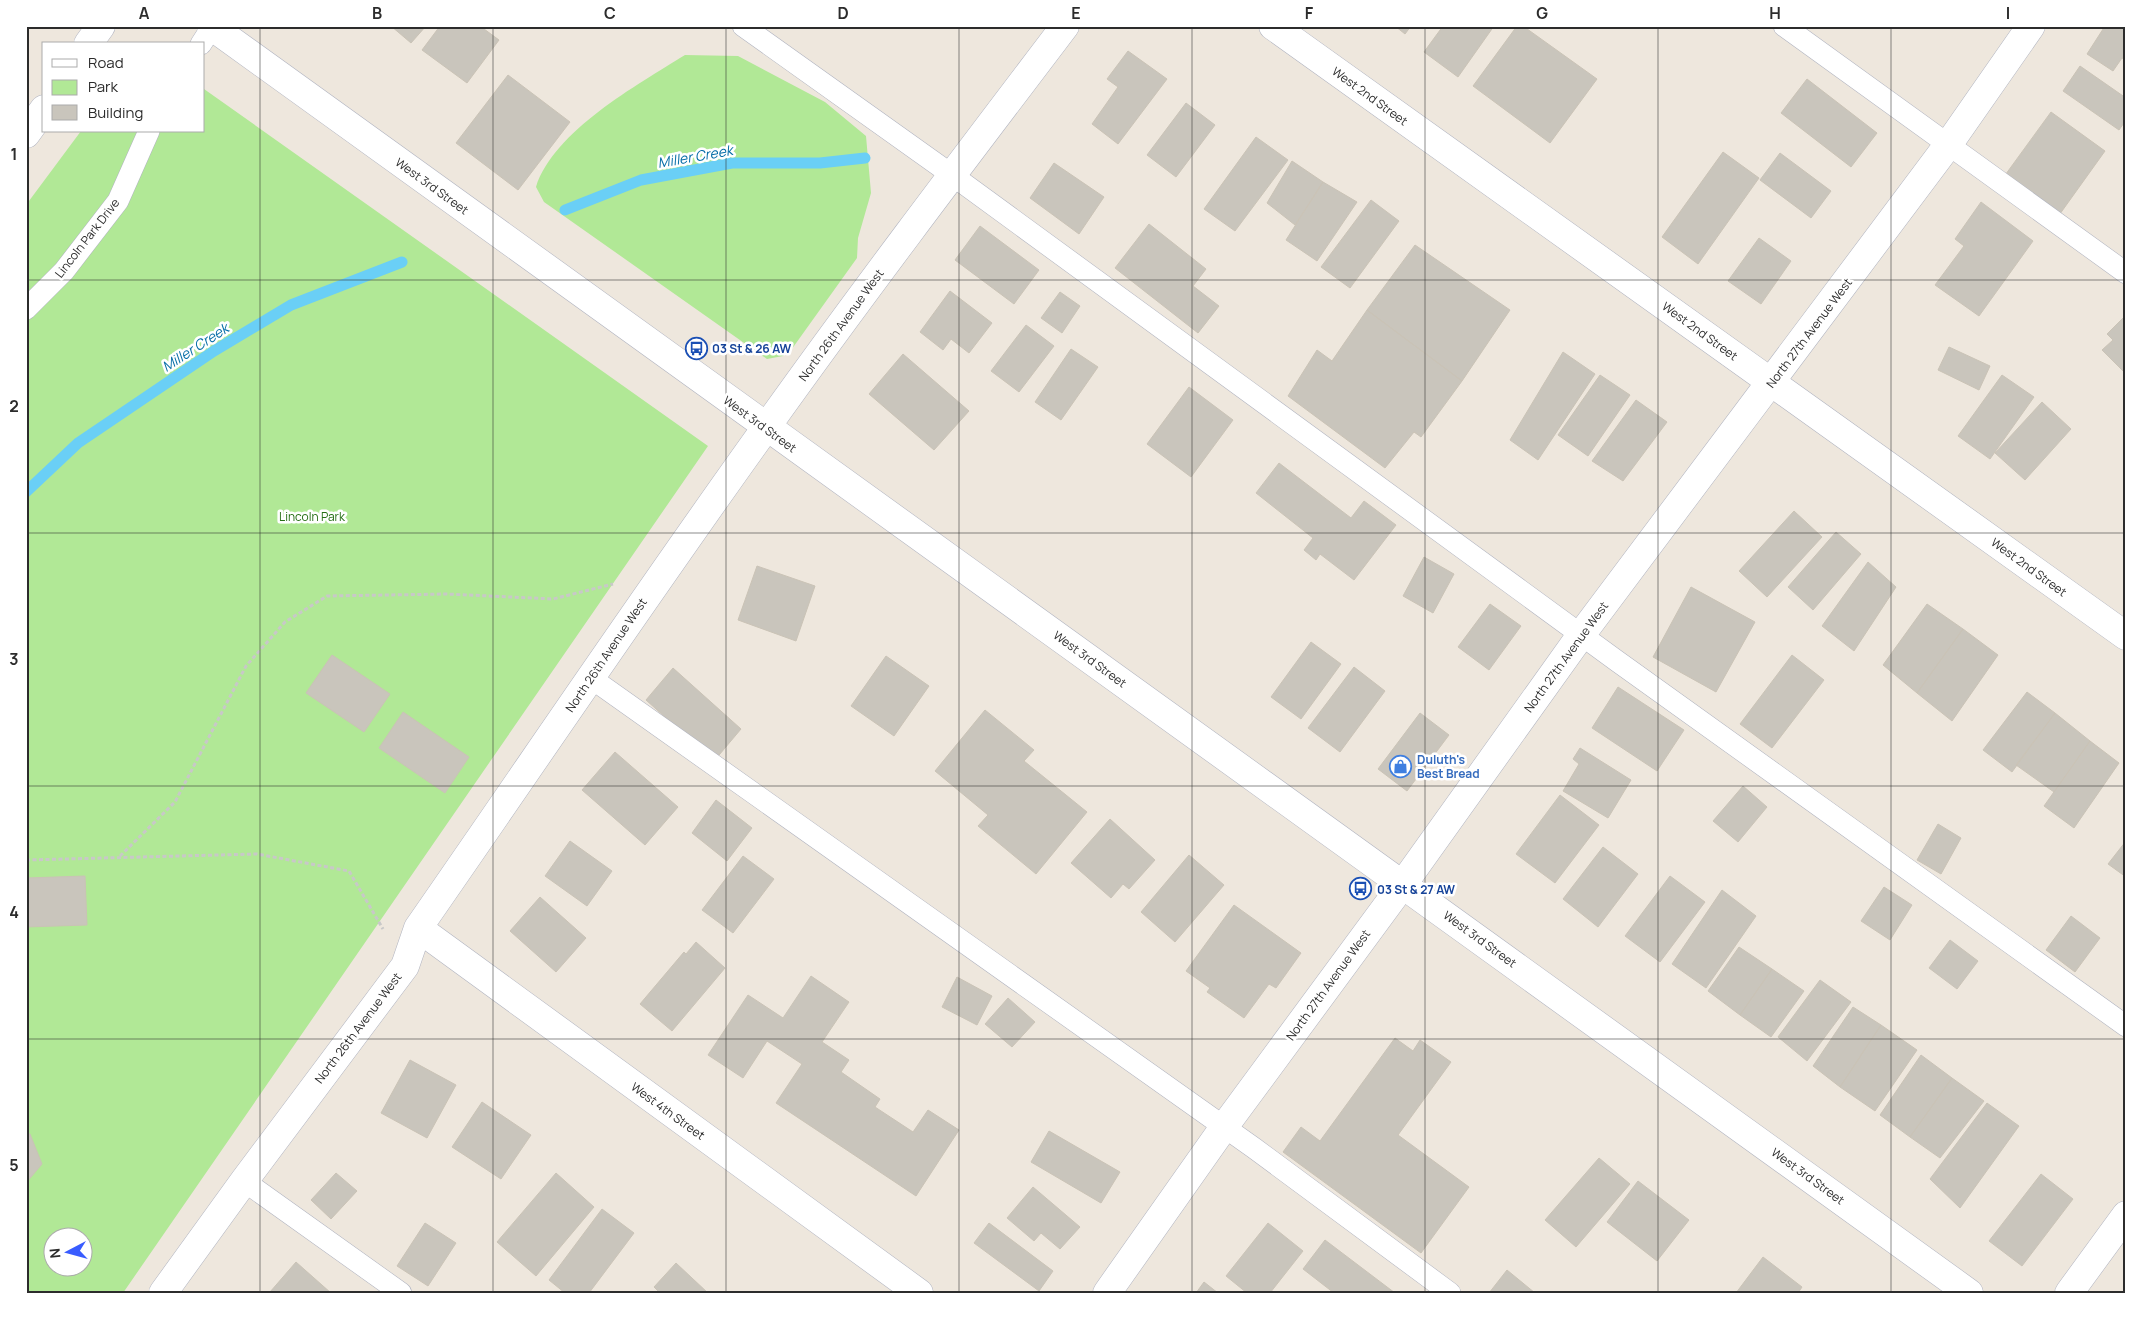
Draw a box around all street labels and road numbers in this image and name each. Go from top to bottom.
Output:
street label: West 2nd Street [1329,63,1411,129]
street label: West 3rd Street [392,154,472,218]
street label: Lincoln Park Drive [51,195,123,281]
street label: North 26th Avenue West [795,265,888,384]
street label: North 27th Avenue West [1762,275,1856,391]
street label: West 2nd Street [1659,298,1741,364]
street label: West 3rd Street [720,392,800,456]
street label: West 2nd Street [1988,534,2070,600]
street label: North 26th Avenue West [561,594,651,716]
street label: North 27th Avenue West [1520,598,1612,716]
street label: West 3rd Street [1050,627,1130,691]
street label: West 3rd Street [1440,907,1520,971]
street label: North 27th Avenue West [1282,926,1374,1044]
street label: North 26th Avenue West [311,969,405,1087]
street label: West 4th Street [628,1078,709,1144]
street label: West 3rd Street [1768,1144,1848,1208]

